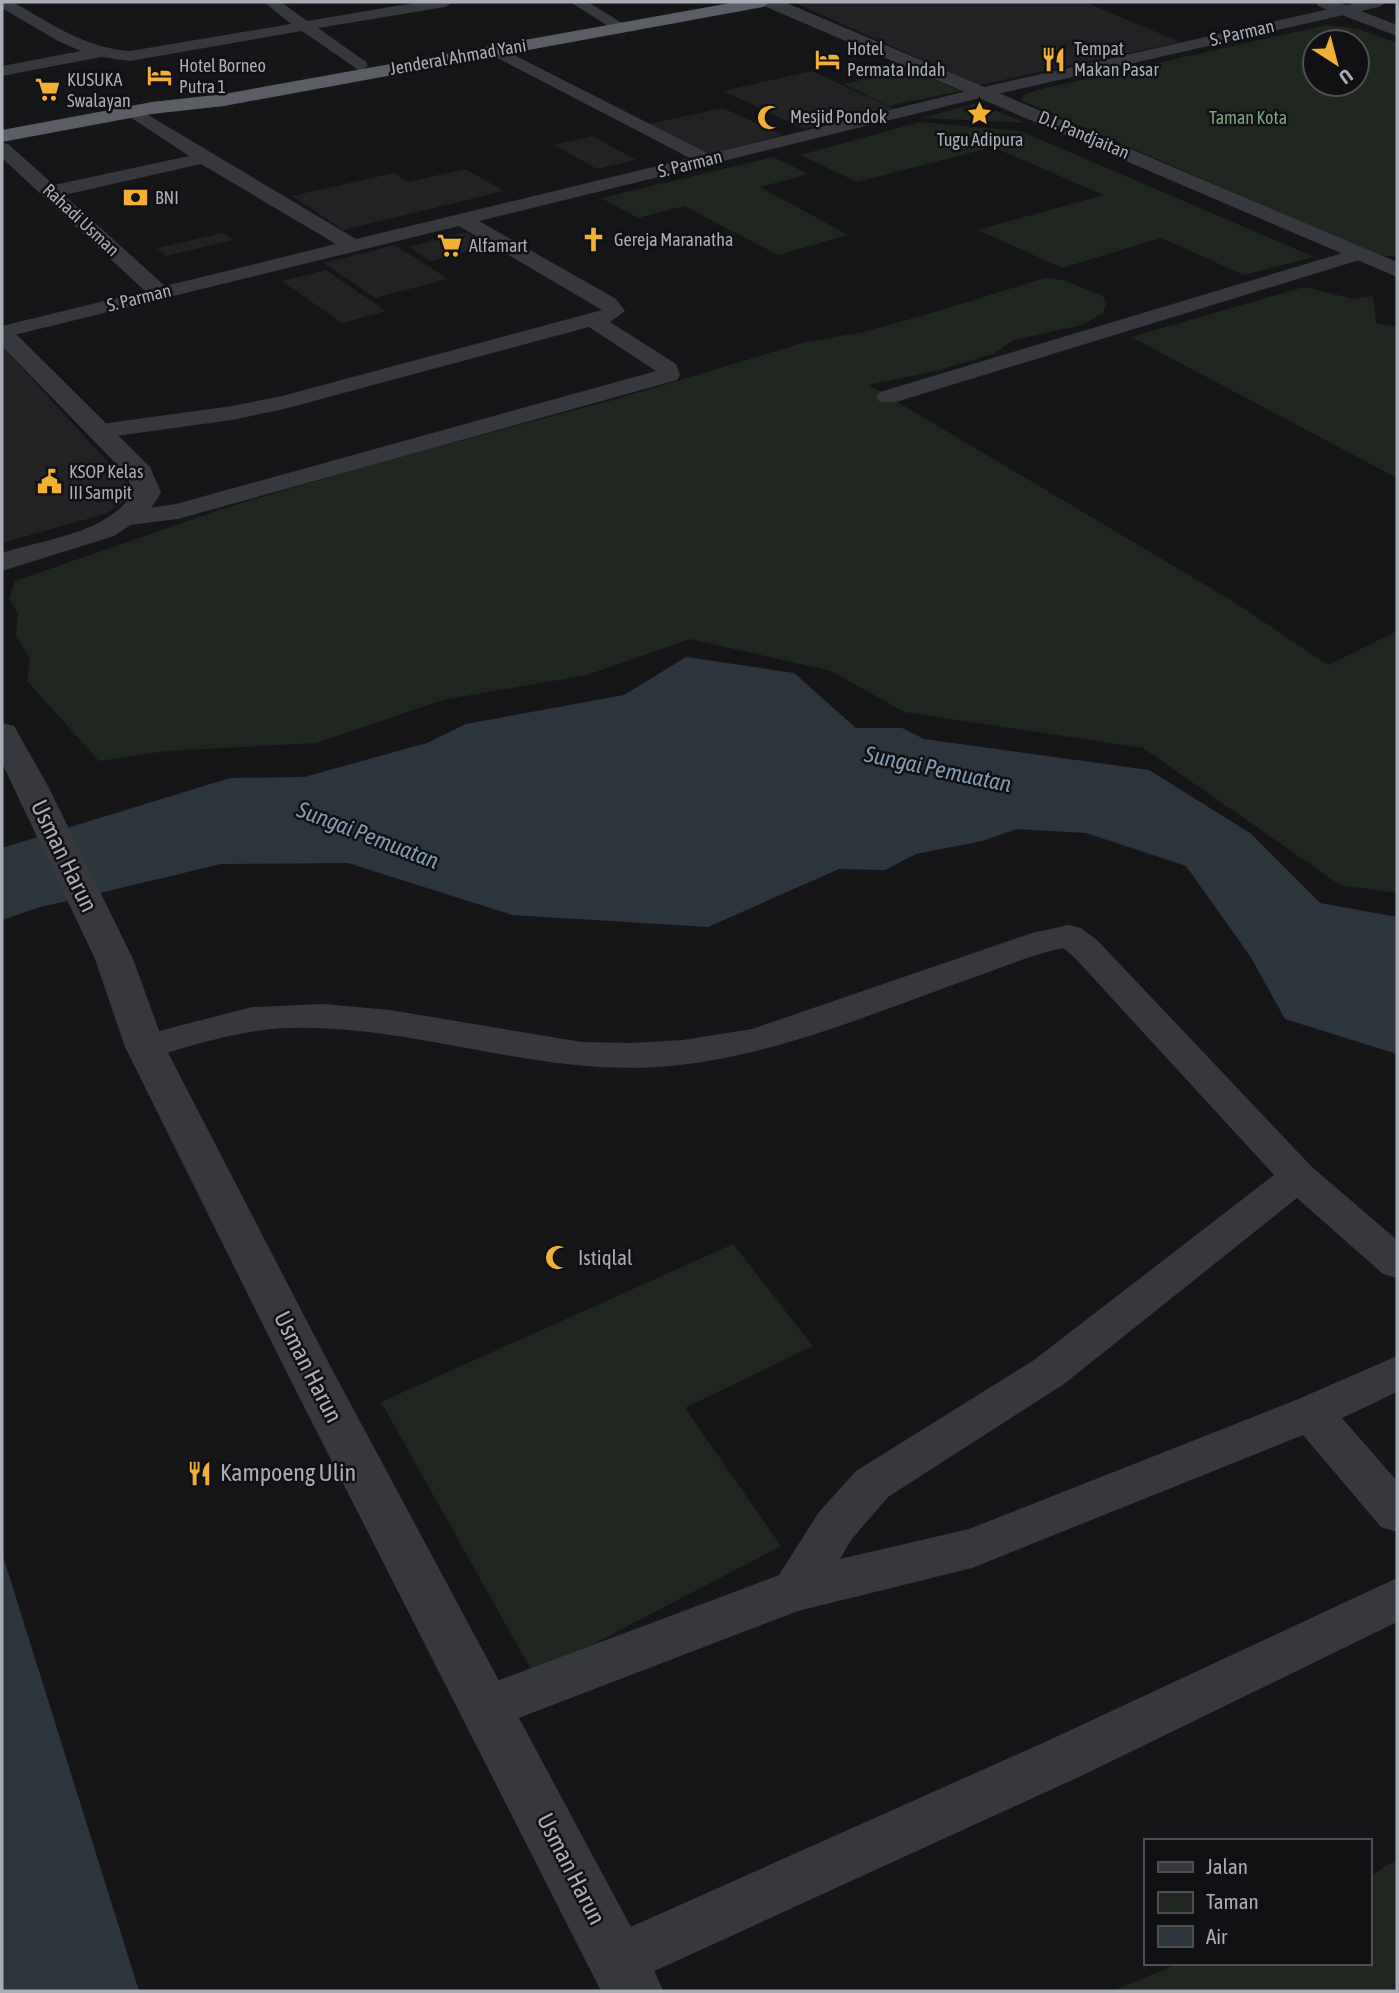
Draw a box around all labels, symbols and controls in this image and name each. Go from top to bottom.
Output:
street label: S. Parman [1208,15,1276,50]
north arrow [1301,28,1371,98]
street label: Jenderal Ahmad Yani [388,34,528,79]
place label: Hotel Permata Indah [847,38,945,80]
place label: Tempat Makan Pasar [1074,38,1159,80]
hotel icon: Hotel Permata Indah [813,45,841,73]
restaurant icon: Tempat Makan Pasar [1040,45,1068,73]
place label: Hotel Borneo Putra 1 [179,55,266,97]
hotel icon: Hotel Borneo Putra 1 [145,62,173,90]
text: U [1335,65,1357,89]
place label: KUSUKA Swalayan [67,69,131,111]
supermarket icon: KUSUKA Swalayan [33,76,61,104]
place icon: Tugu Adipura [966,99,994,127]
mosque icon: Mesjid Pondok [756,103,784,131]
place label: Mesjid Pondok [790,106,887,127]
street label: D.I. Pandjaitan [1036,106,1133,163]
park label: Taman Kota [1209,107,1287,128]
place label: Tugu Adipura [937,129,1023,150]
street label: S. Parman [656,145,724,182]
street label: Rahadi Usman [39,179,124,260]
bank icon: BNI [121,184,149,212]
place label: BNI [155,187,179,208]
church icon: Gereja Maranatha [580,226,608,254]
place label: Gereja Maranatha [614,229,733,250]
supermarket icon: Alfamart [435,232,463,260]
place label: Alfamart [469,235,528,256]
street label: S. Parman [105,279,173,316]
place label: KSOP Kelas III Sampit [69,461,143,503]
public building icon: KSOP Kelas III Sampit [35,468,63,496]
water label: Sungai Pemuatan [861,741,1014,797]
street label: Usman Harun [26,795,103,916]
water label: Sungai Pemuatan [293,796,442,874]
mosque icon: Istiqlal [544,1244,572,1272]
place label: Istiqlal [578,1245,633,1269]
street label: Usman Harun [269,1307,348,1427]
restaurant icon: Kampoeng Ulin [186,1459,214,1487]
place label: Kampoeng Ulin [220,1459,356,1486]
street label: Usman Harun [532,1809,611,1929]
legend [1144,1839,1371,1965]
text: Jalan [1206,1854,1248,1878]
text: Taman [1206,1889,1259,1913]
text: Air [1206,1924,1228,1948]

